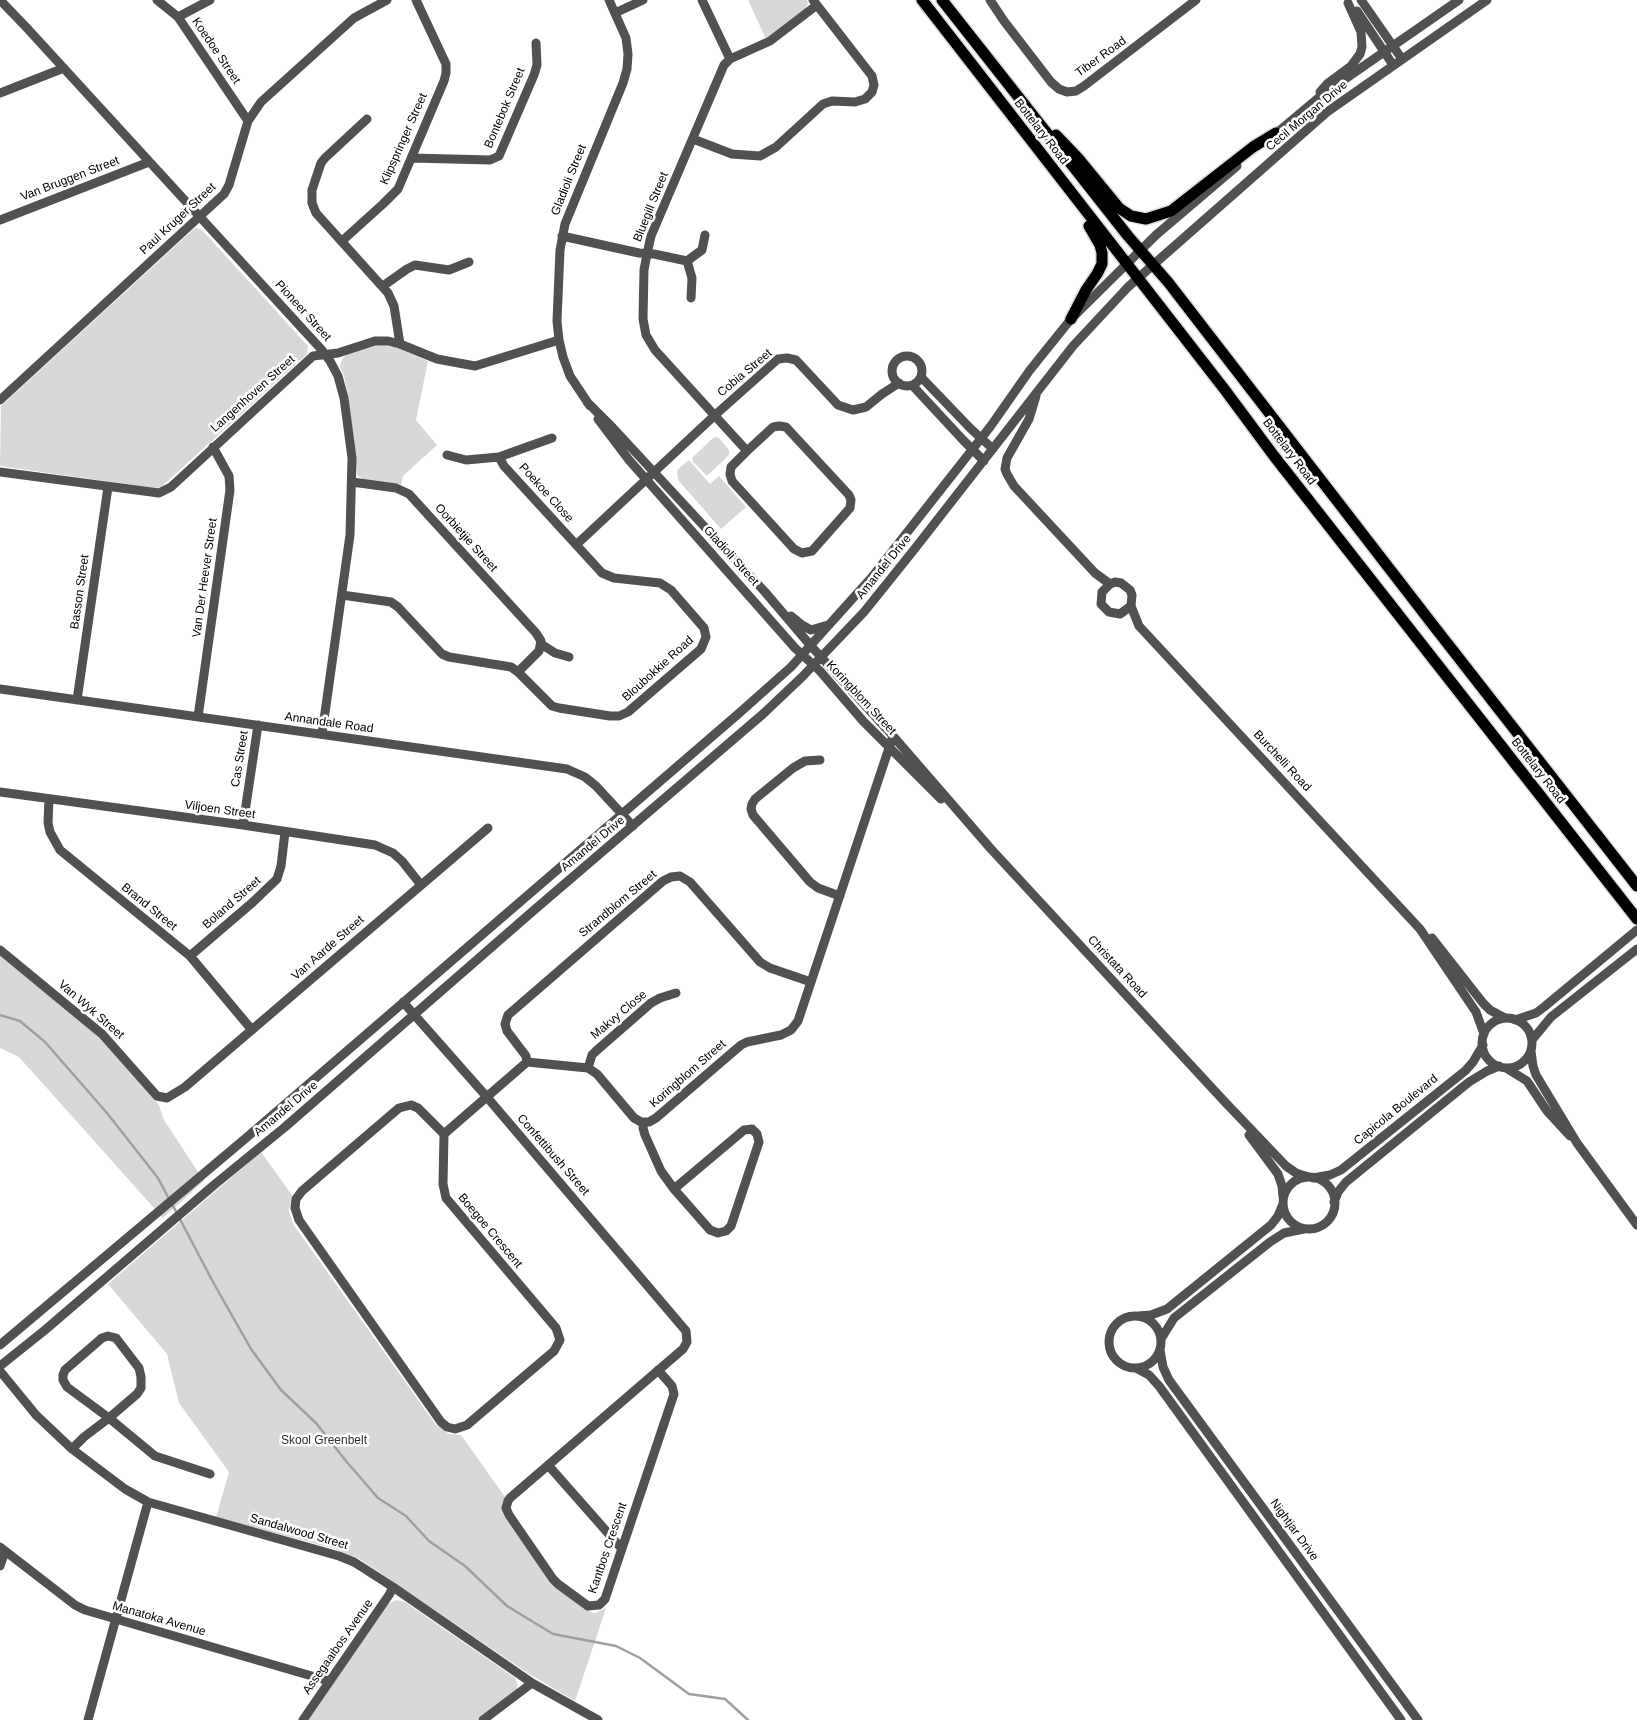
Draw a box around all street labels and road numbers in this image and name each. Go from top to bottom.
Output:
street label: Koedoe Street [189,15,243,87]
street label: Tiber Road [1073,34,1129,80]
street label: Bontebok Street [482,66,528,150]
street label: Cecil Morgan Drive [1263,78,1351,154]
street label: Klipspringer Street [377,91,431,187]
street label: Bottelary Road [1011,96,1071,168]
street label: Gladioli Street [548,142,590,218]
street label: Van Bruggen Street [19,154,121,204]
street label: Bluegill Street [630,170,672,244]
street label: Paul Kruger Street [137,180,219,258]
street label: Pioneer Street [272,278,334,344]
street label: Cobia Street [715,346,775,400]
street label: Langenhoven Street [208,352,298,436]
street label: Bottelary Road [1259,416,1319,488]
street label: Poekoe Close [516,460,576,526]
street label: Oorbietjie Street [432,501,500,575]
street label: Van Der Heever Street [189,517,221,639]
street label: Gladioli Street [700,523,762,589]
street label: Amandel Drive [854,532,914,602]
street label: Basson Street [68,554,92,630]
street label: Bloubokkie Road [619,633,697,705]
street label: Koringblom Street [823,658,899,738]
street label: Annandale Road [284,710,374,736]
street label: Burchelli Road [1250,728,1314,794]
street label: Cas Street [228,730,252,788]
street label: Bottelary Road [1508,735,1568,807]
street label: Viljoen Street [184,798,256,822]
street label: Amandel Drive [558,813,628,875]
street label: Strandblom Street [576,867,660,941]
street label: Boland Street [200,874,264,932]
street label: Brand Street [118,880,180,934]
street label: Van Aarde Street [289,913,367,983]
street label: Christata Road [1084,933,1150,1001]
street label: Van Wyk Street [55,978,127,1042]
street label: Makvy Close [588,987,650,1043]
street label: Koringblom Street [647,1037,729,1111]
street label: Capicola Boulevard [1351,1072,1441,1148]
street label: Amandel Drive [251,1078,321,1140]
street label: Confettibush Street [514,1112,592,1198]
street label: Boegoe Crescent [455,1191,525,1271]
street label: Nightjar Drive [1267,1496,1321,1564]
street label: Kantbos Crescent [586,1501,630,1595]
street label: Sandalwood Street [248,1511,350,1553]
street label: Assegaaibos Avenue [300,1597,376,1697]
street label: Manatoka Avenue [111,1599,207,1639]

